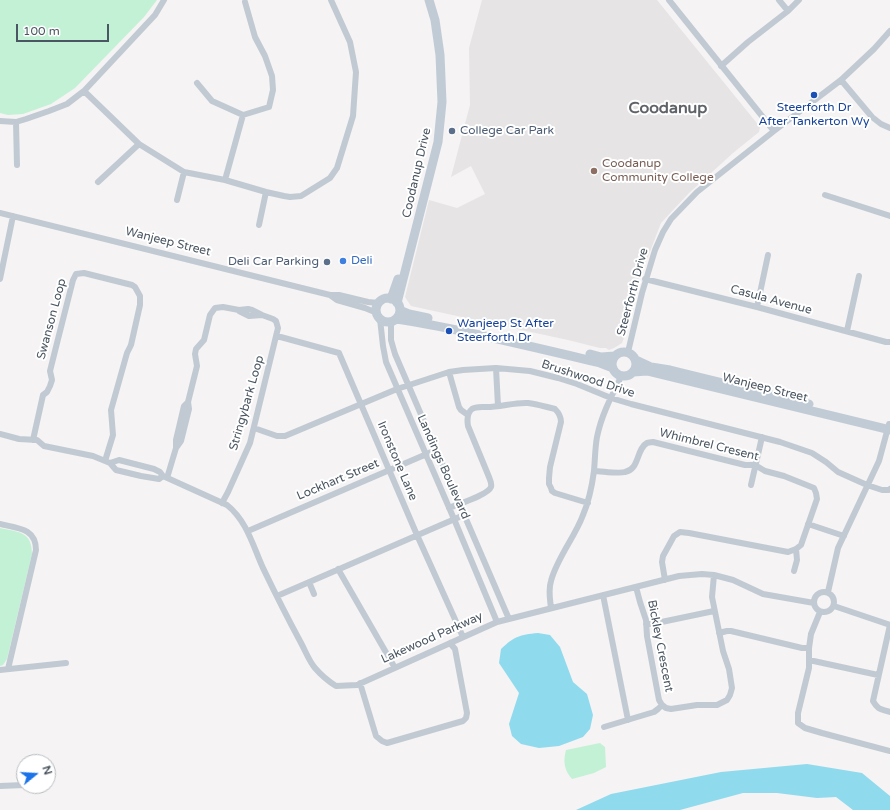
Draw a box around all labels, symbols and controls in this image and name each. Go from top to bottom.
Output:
scale bar [18,16,111,42]
text: 100 m [23,24,60,38]
marker: Steerforth Dr After Tankerton Wy [809,90,819,100]
district label: Coodanup [629,99,707,119]
place label: Steerforth Dr After Tankerton Wy [758,101,870,129]
place label: College Car Park [460,124,554,138]
marker: College Car Park [447,126,457,136]
street label: Coodanup Drive [400,127,434,219]
place label: Coodanup Community College [602,157,714,185]
marker: Coodanup Community College [589,166,599,176]
street label: Wanjeep Street [124,224,212,260]
street label: Steerforth Drive [614,246,652,338]
place label: Deli [351,254,373,268]
place label: Deli Car Parking [228,255,319,269]
marker: Deli [338,256,348,266]
marker: Deli Car Parking [322,257,332,267]
street label: Swanson Loop [34,277,70,361]
street label: Casula Avenue [729,282,813,318]
place label: Wanjeep St After Steerforth Dr [457,317,554,345]
marker: Wanjeep St After Steerforth Dr [444,326,454,336]
street label: Stringybark Loop [227,354,267,452]
street label: Brushwood Drive [539,357,637,401]
street label: Wanjeep Street [721,370,809,406]
street label: Landings Boulevard [413,413,473,521]
street label: Ironstone Lane [374,419,420,503]
street label: Whimbrel Cresent [658,426,760,464]
street label: Lockhart Street [295,456,381,504]
street label: Bickley Crescent [644,599,676,693]
street label: Lakewood Parkway [379,609,485,667]
north arrow [16,754,56,794]
text: N [39,764,54,777]

